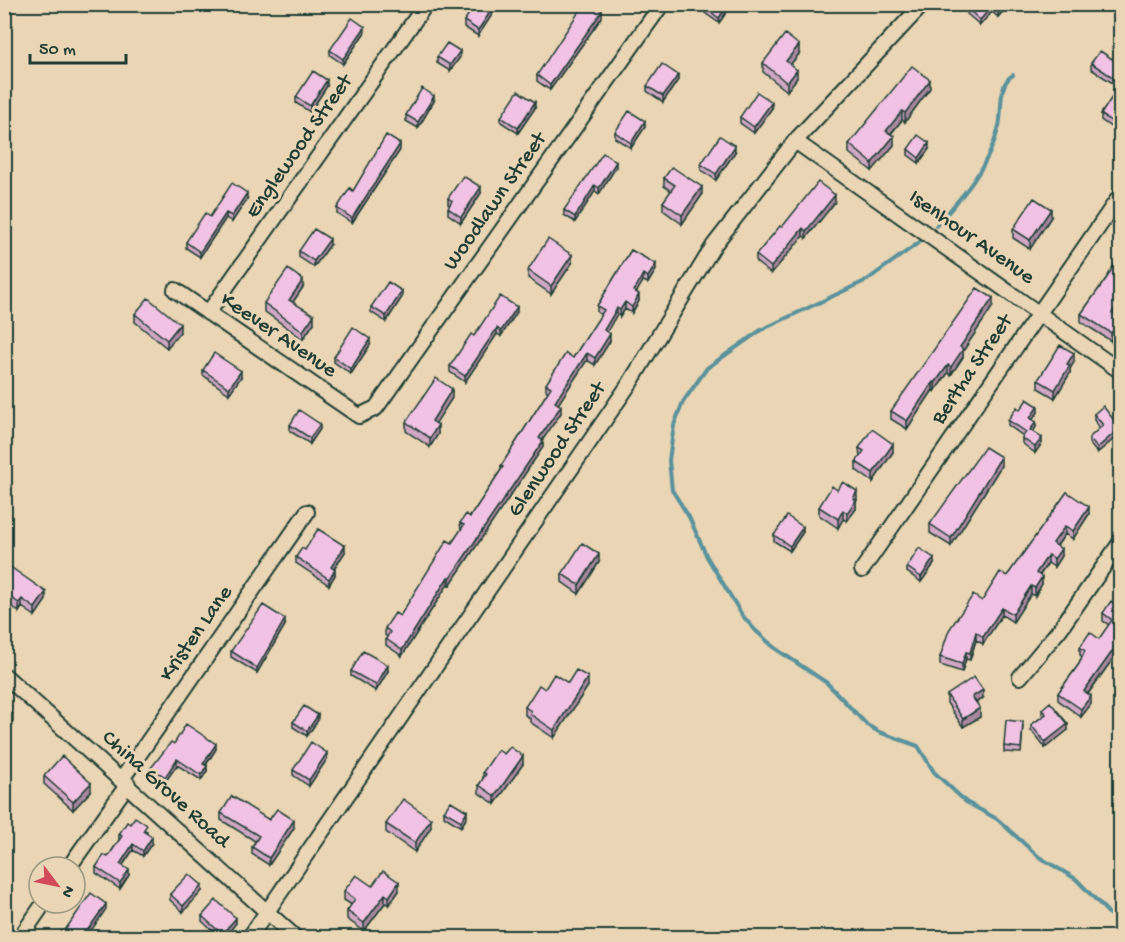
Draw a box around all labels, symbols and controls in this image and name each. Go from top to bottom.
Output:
scale bar [30,27,126,65]
text: 50 m [39,40,76,61]
street label: Englewood Street [241,68,360,224]
street label: Woodlawn Street [439,126,555,276]
street label: Isenhour Avenue [903,185,1040,291]
street label: Keever Avenue [215,287,342,385]
street label: Bertha Street [926,308,1020,431]
street label: Glenwood Street [503,376,614,522]
street label: Kristen Lane [155,581,240,687]
street label: China Grove Road [95,726,236,856]
north arrow [27,855,87,915]
text: N [56,882,78,901]

